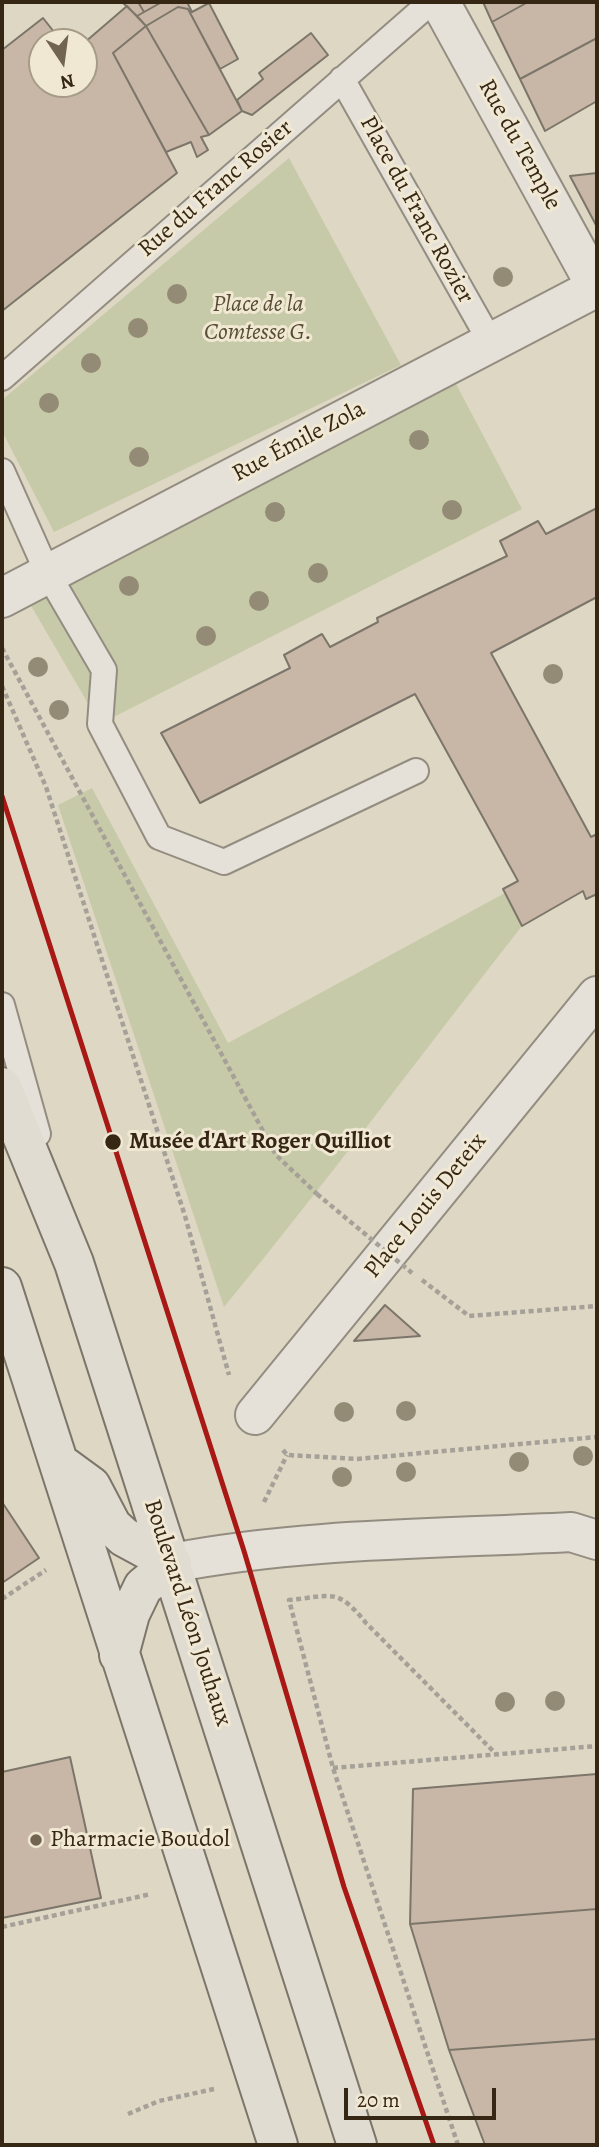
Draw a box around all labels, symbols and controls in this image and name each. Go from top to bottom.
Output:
north arrow [28,28,98,98]
text: N [58,67,77,96]
street label: Rue du Temple [471,75,567,215]
street label: Place du Franc Rozier [353,111,479,309]
street label: Rue du Franc Rosier [133,114,299,264]
park label: Place de la Comtesse G. [204,291,312,347]
street label: Rue Émile Zola [228,395,370,489]
place label: Musée d'Art Roger Quilliot [129,1128,391,1156]
street label: Place Louis Deteix [359,1128,493,1284]
marker: Musée d'Art Roger Quilliot [103,1132,123,1152]
street label: Boulevard Léon Jouhaux [137,1496,237,1730]
place label: Pharmacie Boudol [50,1826,230,1854]
marker: Pharmacie Boudol [28,1832,44,1848]
scale bar [347,2074,499,2118]
text: 20 m [357,2086,400,2114]

